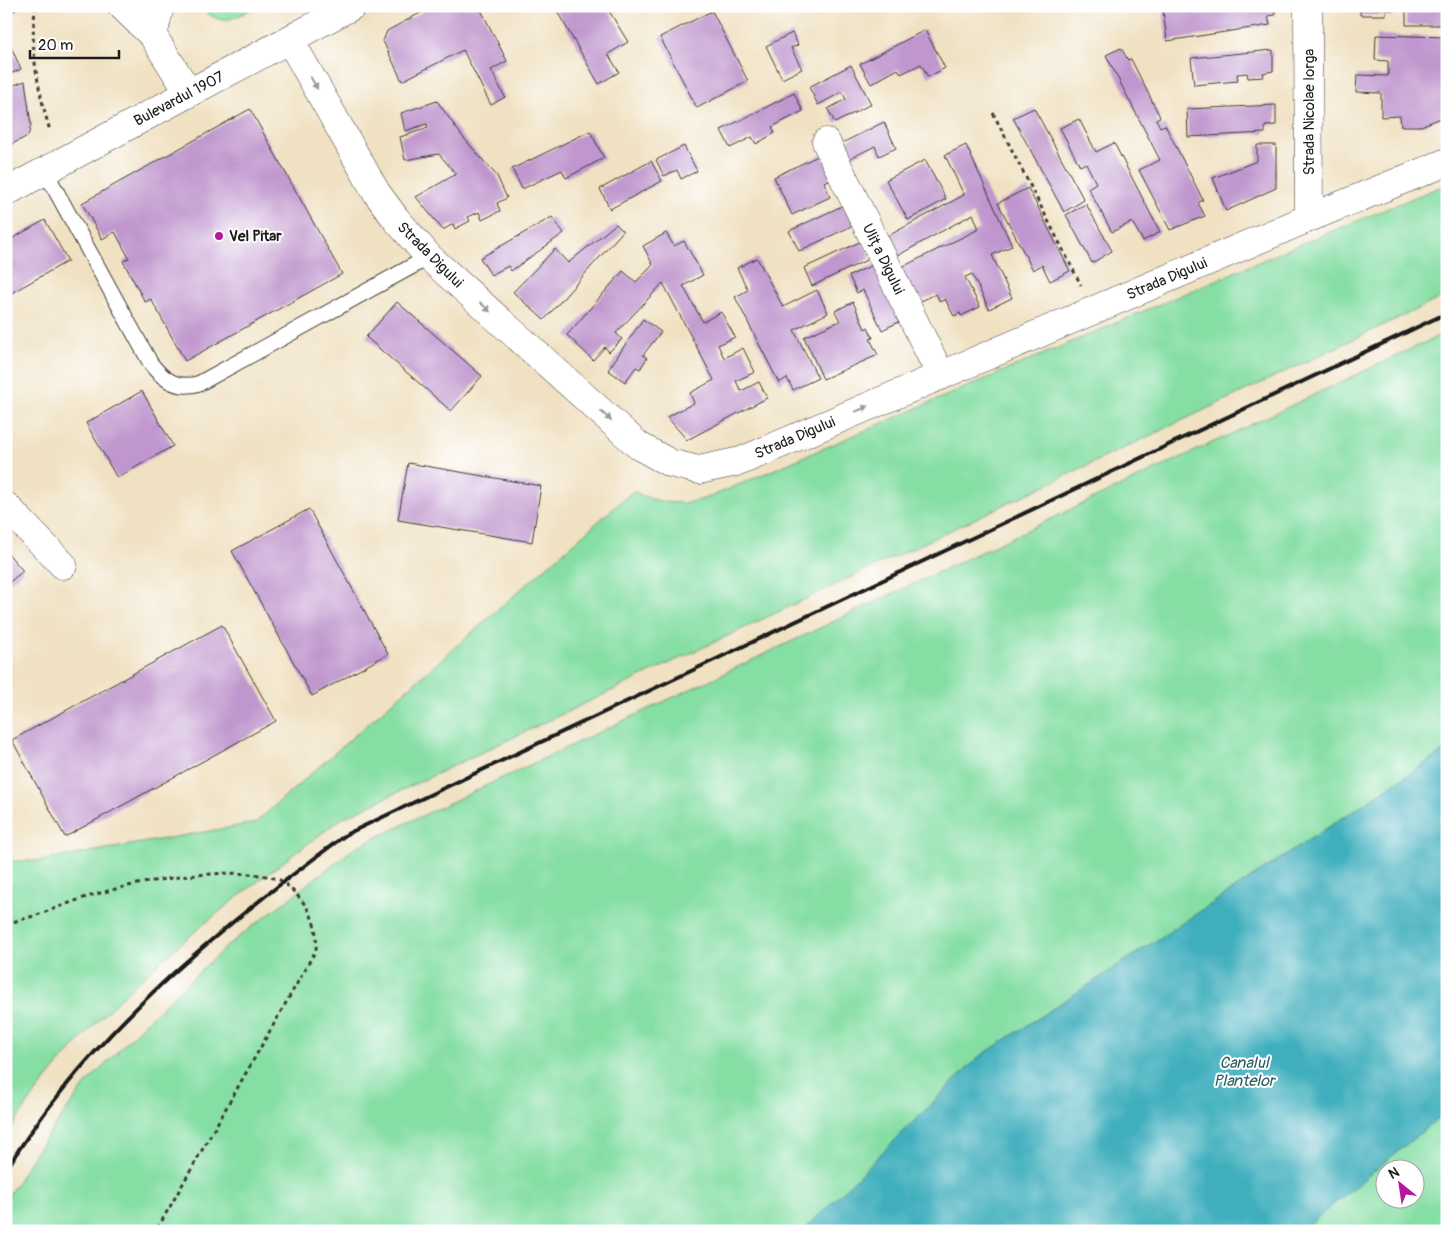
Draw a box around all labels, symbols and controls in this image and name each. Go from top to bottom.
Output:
scale bar [30,28,119,60]
text: 20 m [38,36,73,55]
street label: Strada Nicolae Iorga [1300,49,1319,175]
street label: Bulevardul 1907 [131,67,227,131]
one-way arrow [309,76,318,89]
street label: Strada Digului [393,218,467,292]
street label: Ulița Digului [858,221,908,298]
place label: Vel Pitar [229,227,282,246]
marker: Vel Pitar [213,230,225,242]
street label: Strada Digului [1124,253,1210,304]
one-way arrow [478,302,491,313]
one-way arrow [855,405,870,413]
one-way arrow [599,410,611,422]
street label: Strada Digului [752,412,838,463]
water label: Canalul Plantelor [1214,1053,1277,1091]
north arrow [1376,1160,1426,1210]
text: N [1385,1163,1402,1183]

